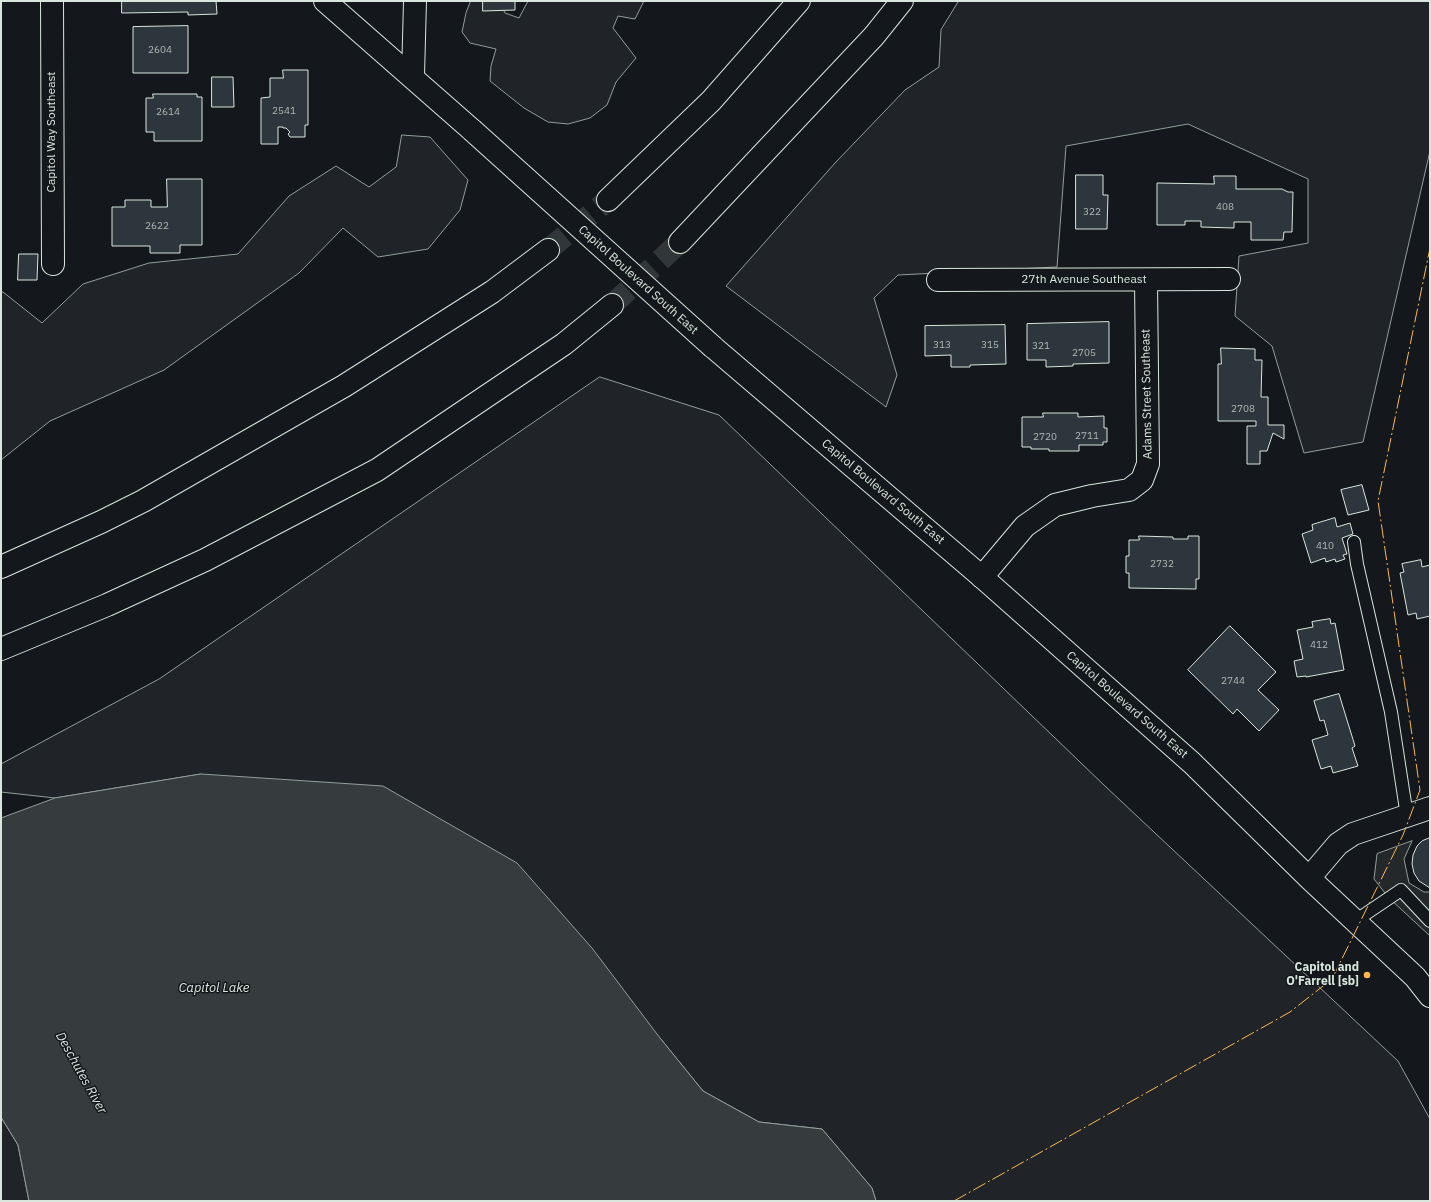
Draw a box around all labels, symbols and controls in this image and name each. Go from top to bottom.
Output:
house number: 2604 [148,44,172,56]
street label: Capitol Way Southeast [45,71,59,193]
house number: 2541 [272,105,296,117]
house number: 2614 [156,106,180,118]
house number: 408 [1216,201,1234,213]
house number: 322 [1083,206,1101,218]
house number: 2622 [145,220,169,232]
street label: Capitol Boulevard South East [575,222,701,338]
street label: 27th Avenue Southeast [1021,273,1147,287]
street label: Adams Street Southeast [1139,329,1155,459]
house number: 313 [933,339,951,351]
house number: 315 [981,339,999,351]
house number: 321 [1032,340,1050,352]
house number: 2705 [1072,347,1096,359]
house number: 2708 [1231,403,1255,415]
house number: 2711 [1075,430,1099,442]
house number: 2720 [1033,431,1057,443]
street label: Capitol Boulevard South East [819,436,947,548]
house number: 410 [1316,540,1334,552]
house number: 2732 [1150,558,1174,570]
house number: 412 [1310,639,1328,651]
street label: Capitol Boulevard South East [1063,648,1191,762]
house number: 2744 [1221,675,1245,687]
place label: Capitol and O'Farrell [sb] [1286,961,1359,989]
marker: Capitol and O'Farrell [sb] [1362,970,1372,980]
water label: Capitol Lake [179,980,249,996]
water label: Deschutes River [52,1029,110,1117]

